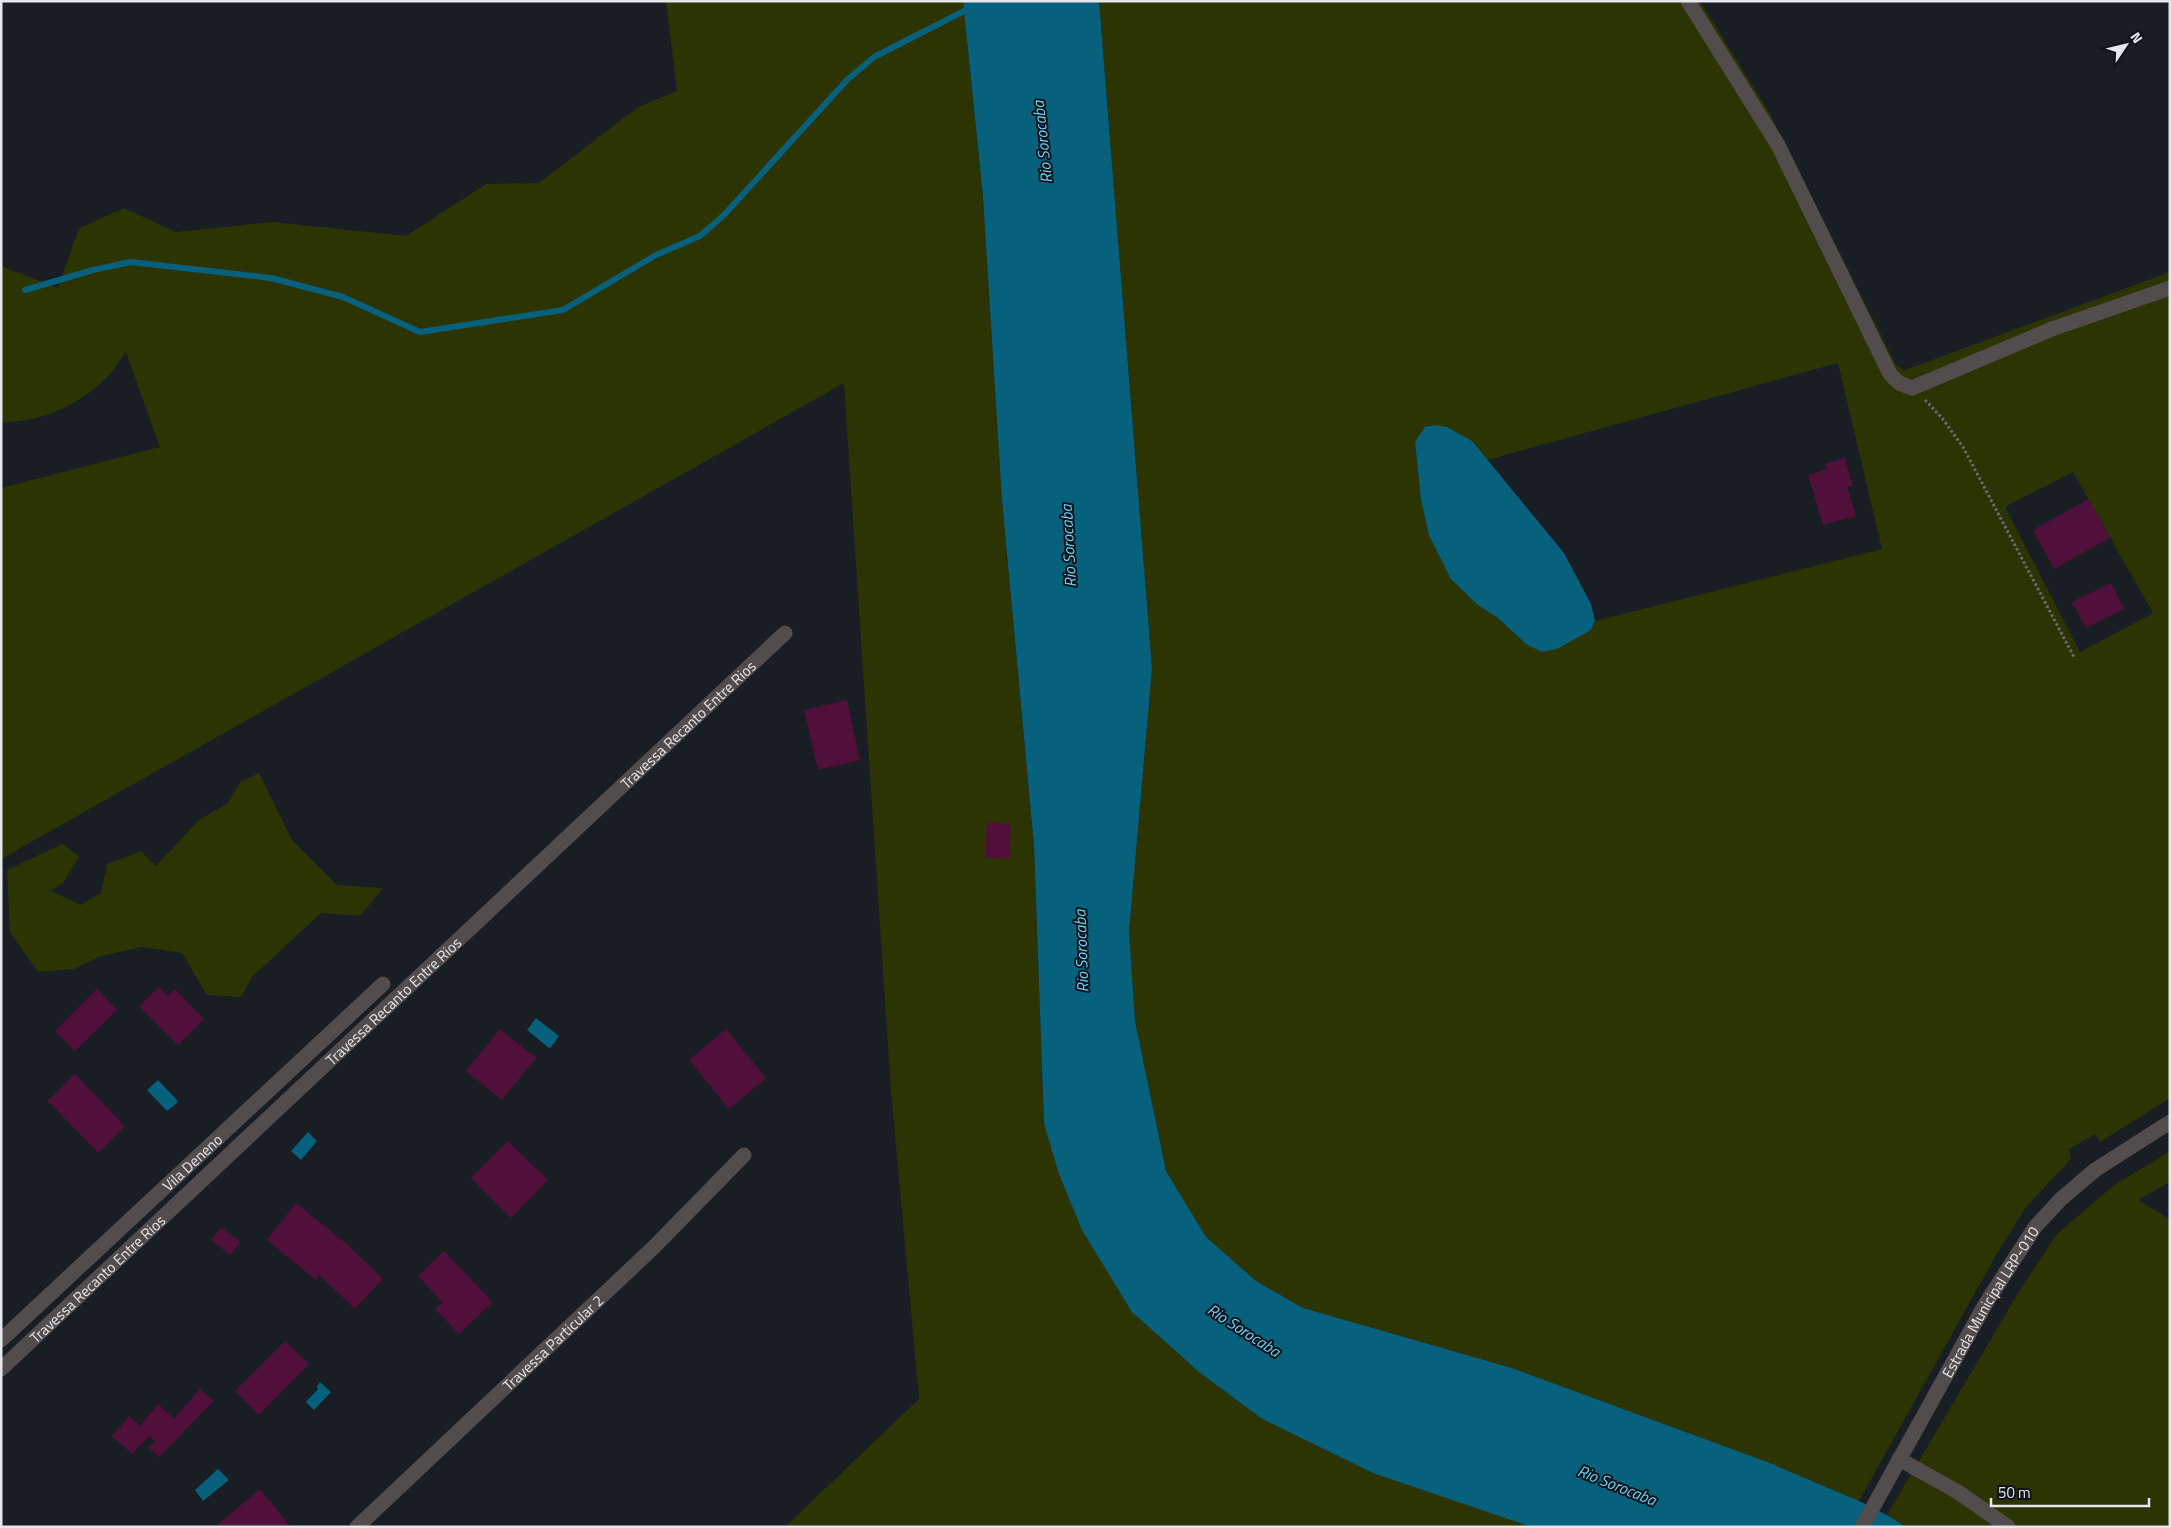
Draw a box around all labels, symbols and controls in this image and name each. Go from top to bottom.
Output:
north arrow [2101,20,2151,70]
text: N [2126,27,2148,47]
water label: Rio Sorocaba [1026,99,1058,184]
water label: Rio Sorocaba [1054,503,1082,588]
street label: Travessa Recanto Entre Rios [615,655,761,794]
water label: Rio Sorocaba [1068,908,1094,993]
street label: Travessa Recanto Entre Rios [320,931,466,1070]
street label: Vila Deneno [157,1128,227,1196]
street label: Travessa Recanto Entre Rios [24,1209,170,1348]
street label: Estrada Municipal LRP-010 [1935,1222,2044,1382]
street label: Travessa Particular 2 [497,1289,608,1396]
water label: Rio Sorocaba [1203,1297,1286,1363]
water label: Rio Sorocaba [1574,1458,1661,1512]
scale bar [1991,1476,2148,1508]
text: 50 m [1998,1481,2031,1504]

